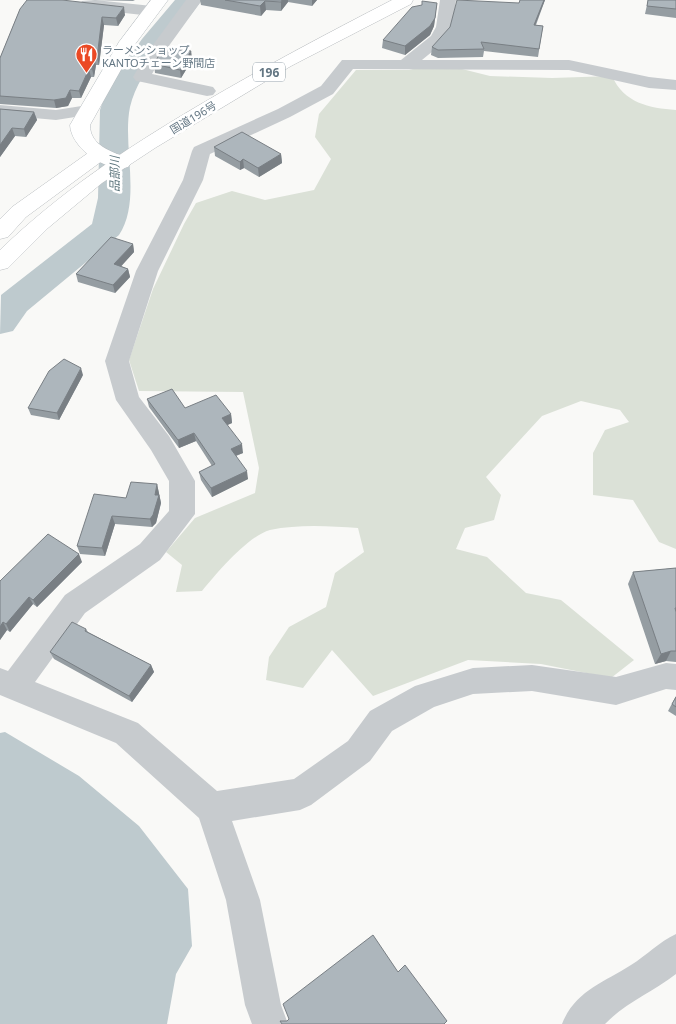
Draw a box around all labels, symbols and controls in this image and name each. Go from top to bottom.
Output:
place label: ラーメンショップ KANTOチェーン野間店 [102,42,215,70]
restaurant icon: ラーメンショップ KANTOチェーン野間店 [74,43,98,74]
road number: 196 [253,62,285,82]
street label: 国道196号 [167,97,219,137]
water label: 品部川 [106,154,123,192]

